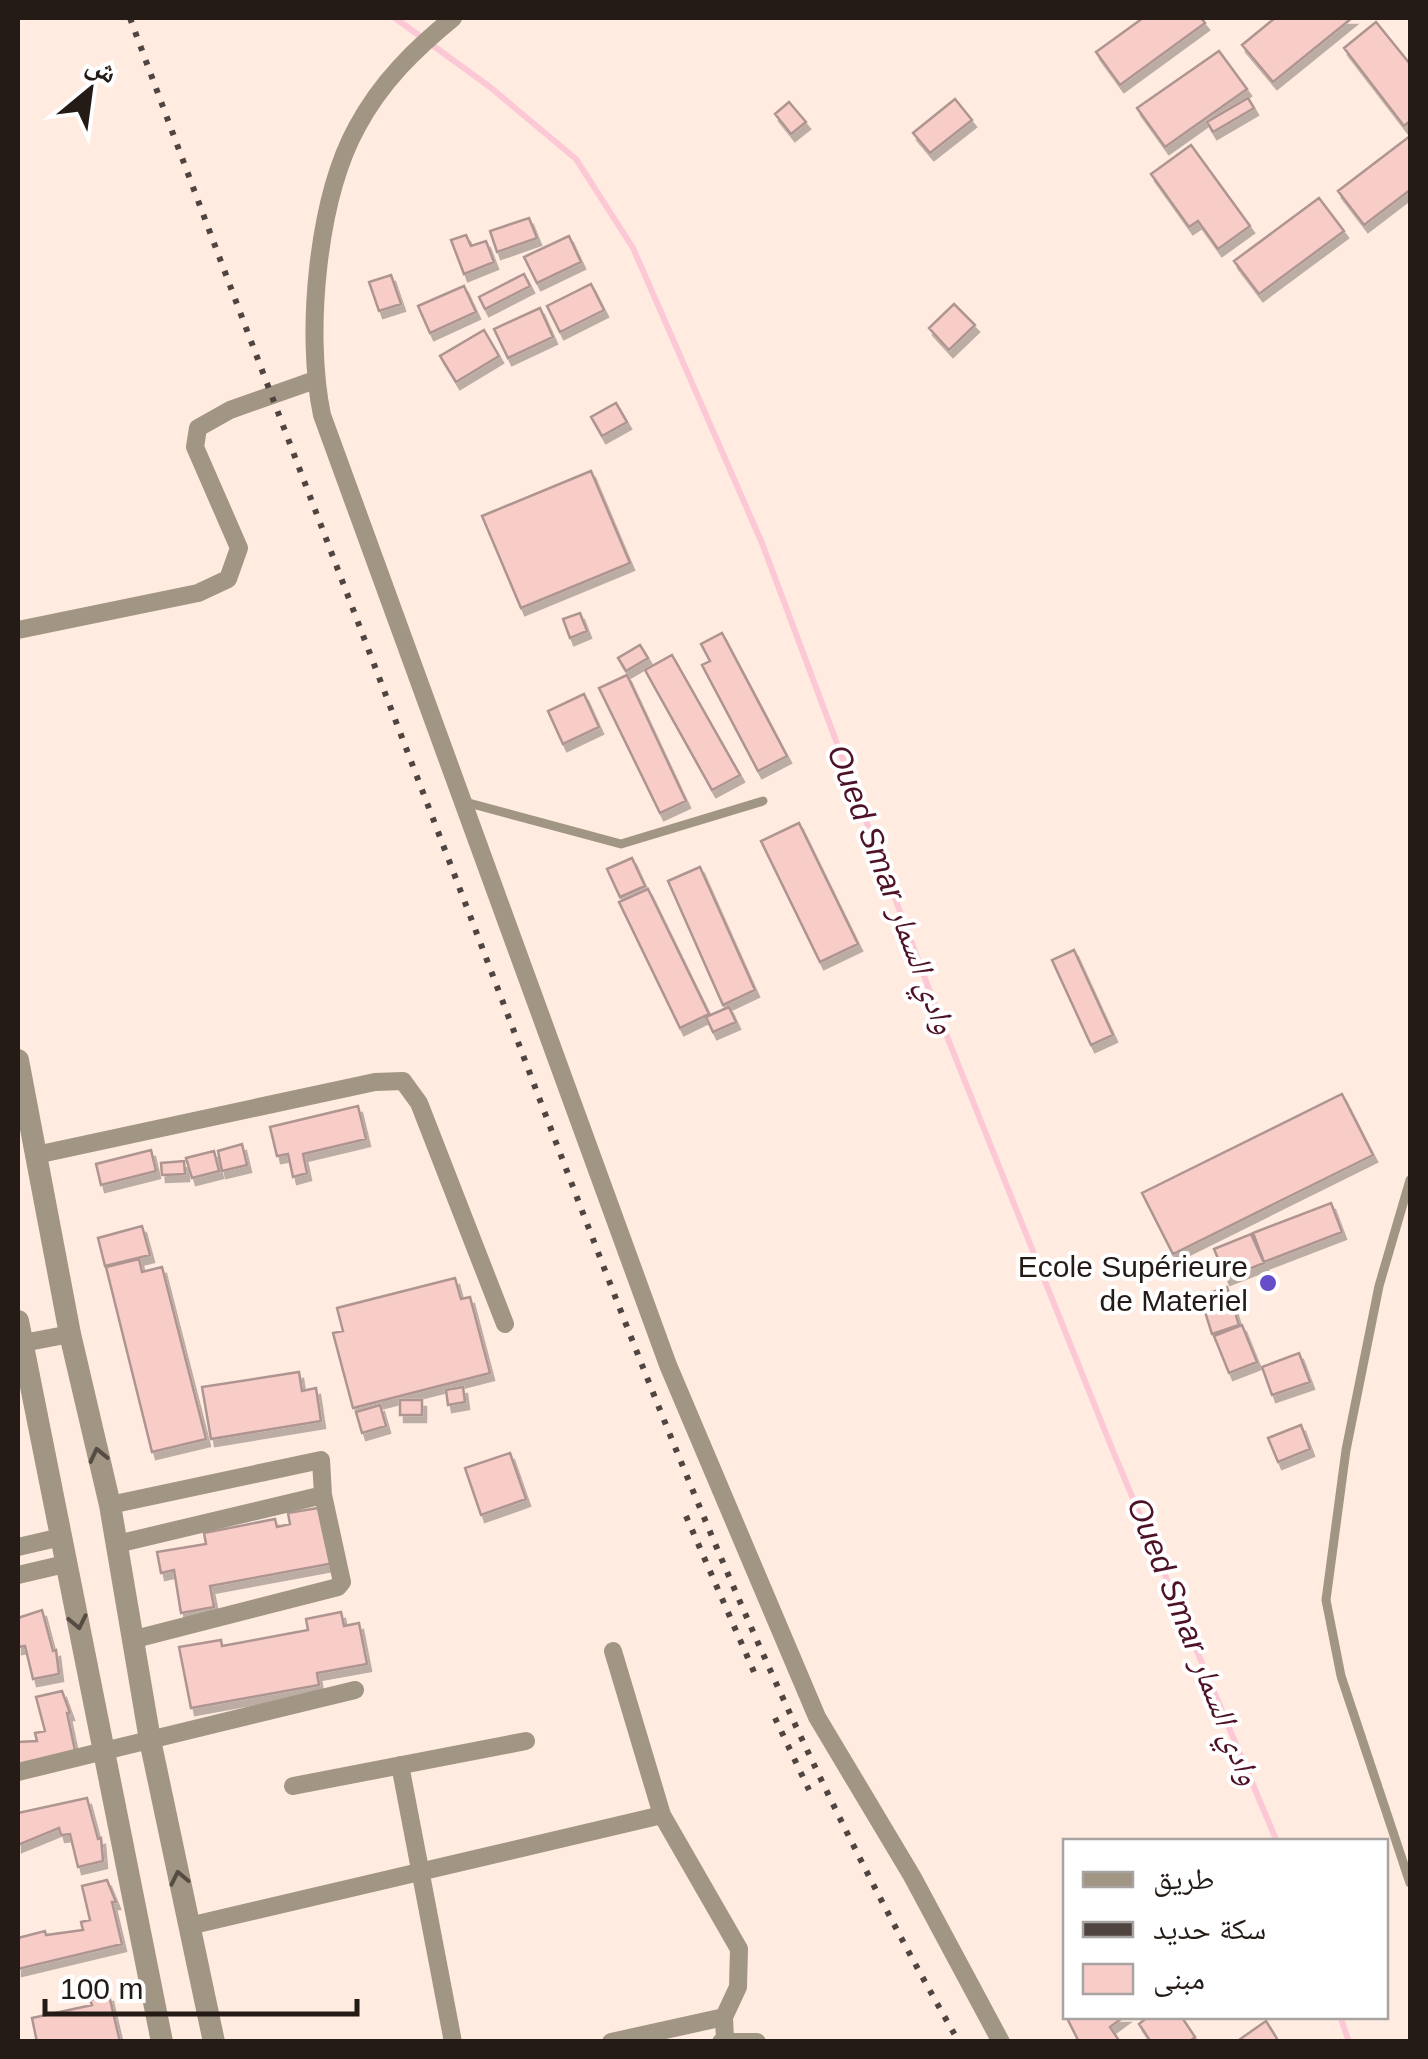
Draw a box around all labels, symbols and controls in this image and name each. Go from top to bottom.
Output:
north arrow [40,40,140,140]
text: ش [81,48,122,90]
water label: Oued Smar وادي السمار [814,740,964,1041]
place label: Ecole Supérieure de Materiel [1018,1250,1248,1317]
marker: Ecole Supérieure de Materiel [1257,1272,1279,1294]
one-way arrow [89,1447,110,1464]
water label: Oued Smar وادي السمار [1113,1492,1268,1792]
one-way arrow [66,1613,87,1630]
legend [1063,1839,1388,2019]
text: طريق [1153,1862,1214,1897]
one-way arrow [170,1870,191,1887]
text: سكة حديد [1153,1912,1266,1946]
scale bar [45,1954,358,2016]
text: مبنى [1153,1962,1205,1997]
text: 100 m [60,1972,143,2005]

